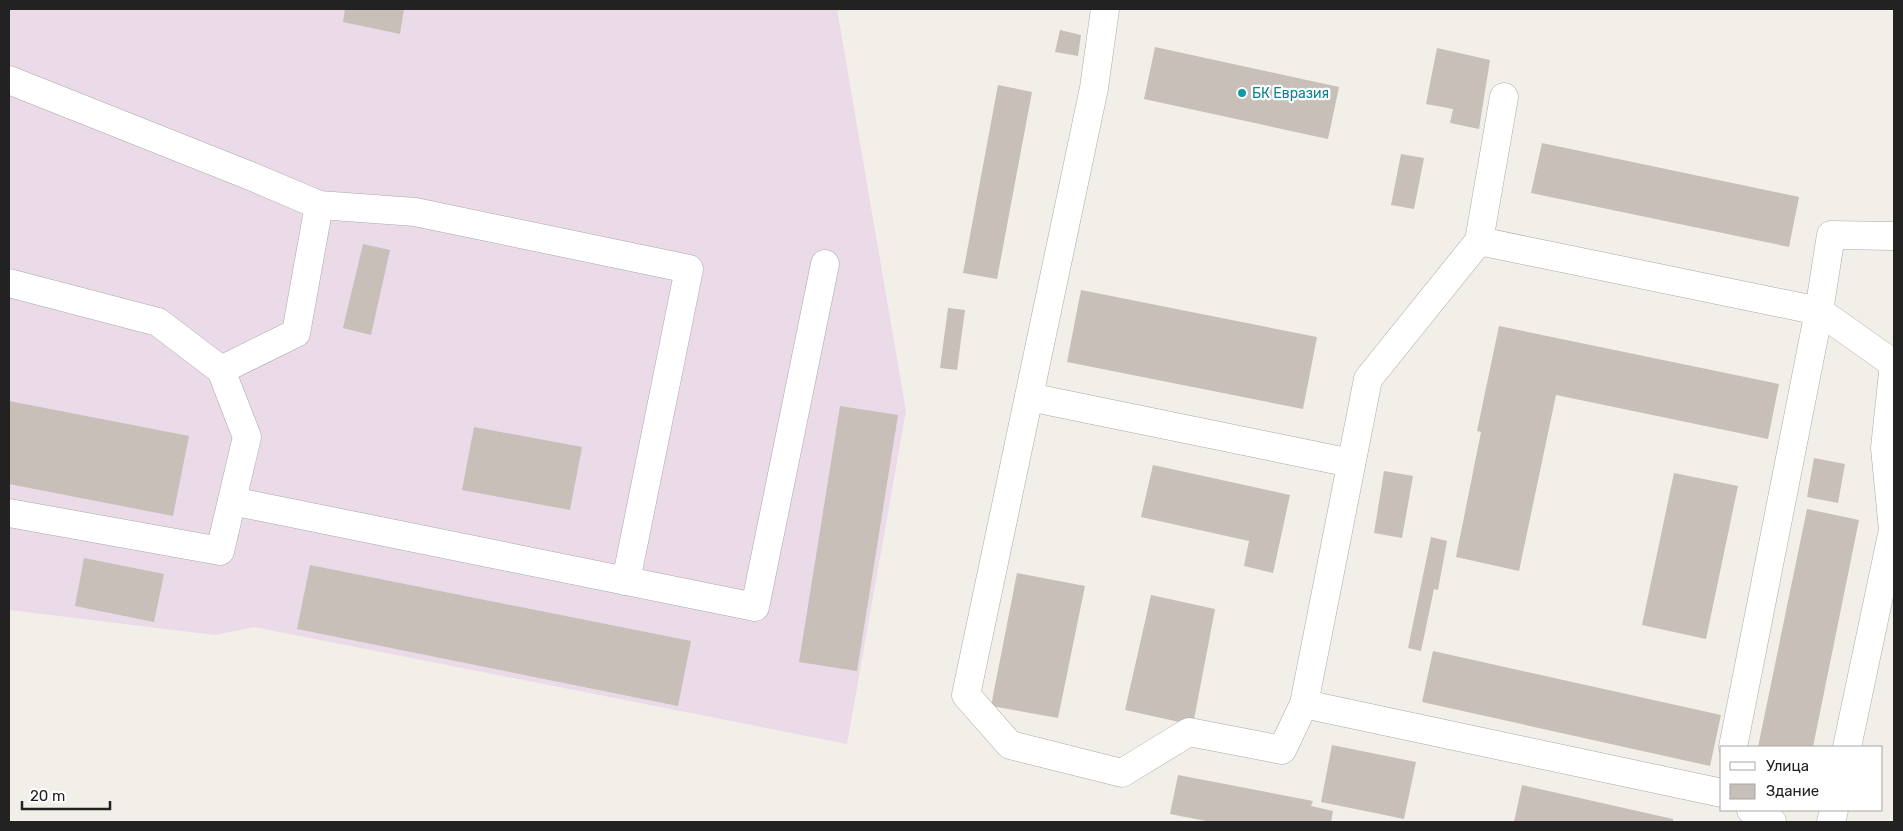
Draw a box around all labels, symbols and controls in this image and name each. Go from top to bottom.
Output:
place label: БК Евразия [1252,85,1329,102]
marker: БК Евразия [1236,87,1248,99]
legend [1720,746,1883,811]
text: Улица [1766,757,1809,775]
scale bar [22,778,110,810]
text: Здание [1766,782,1819,800]
text: 20 m [30,787,65,805]

